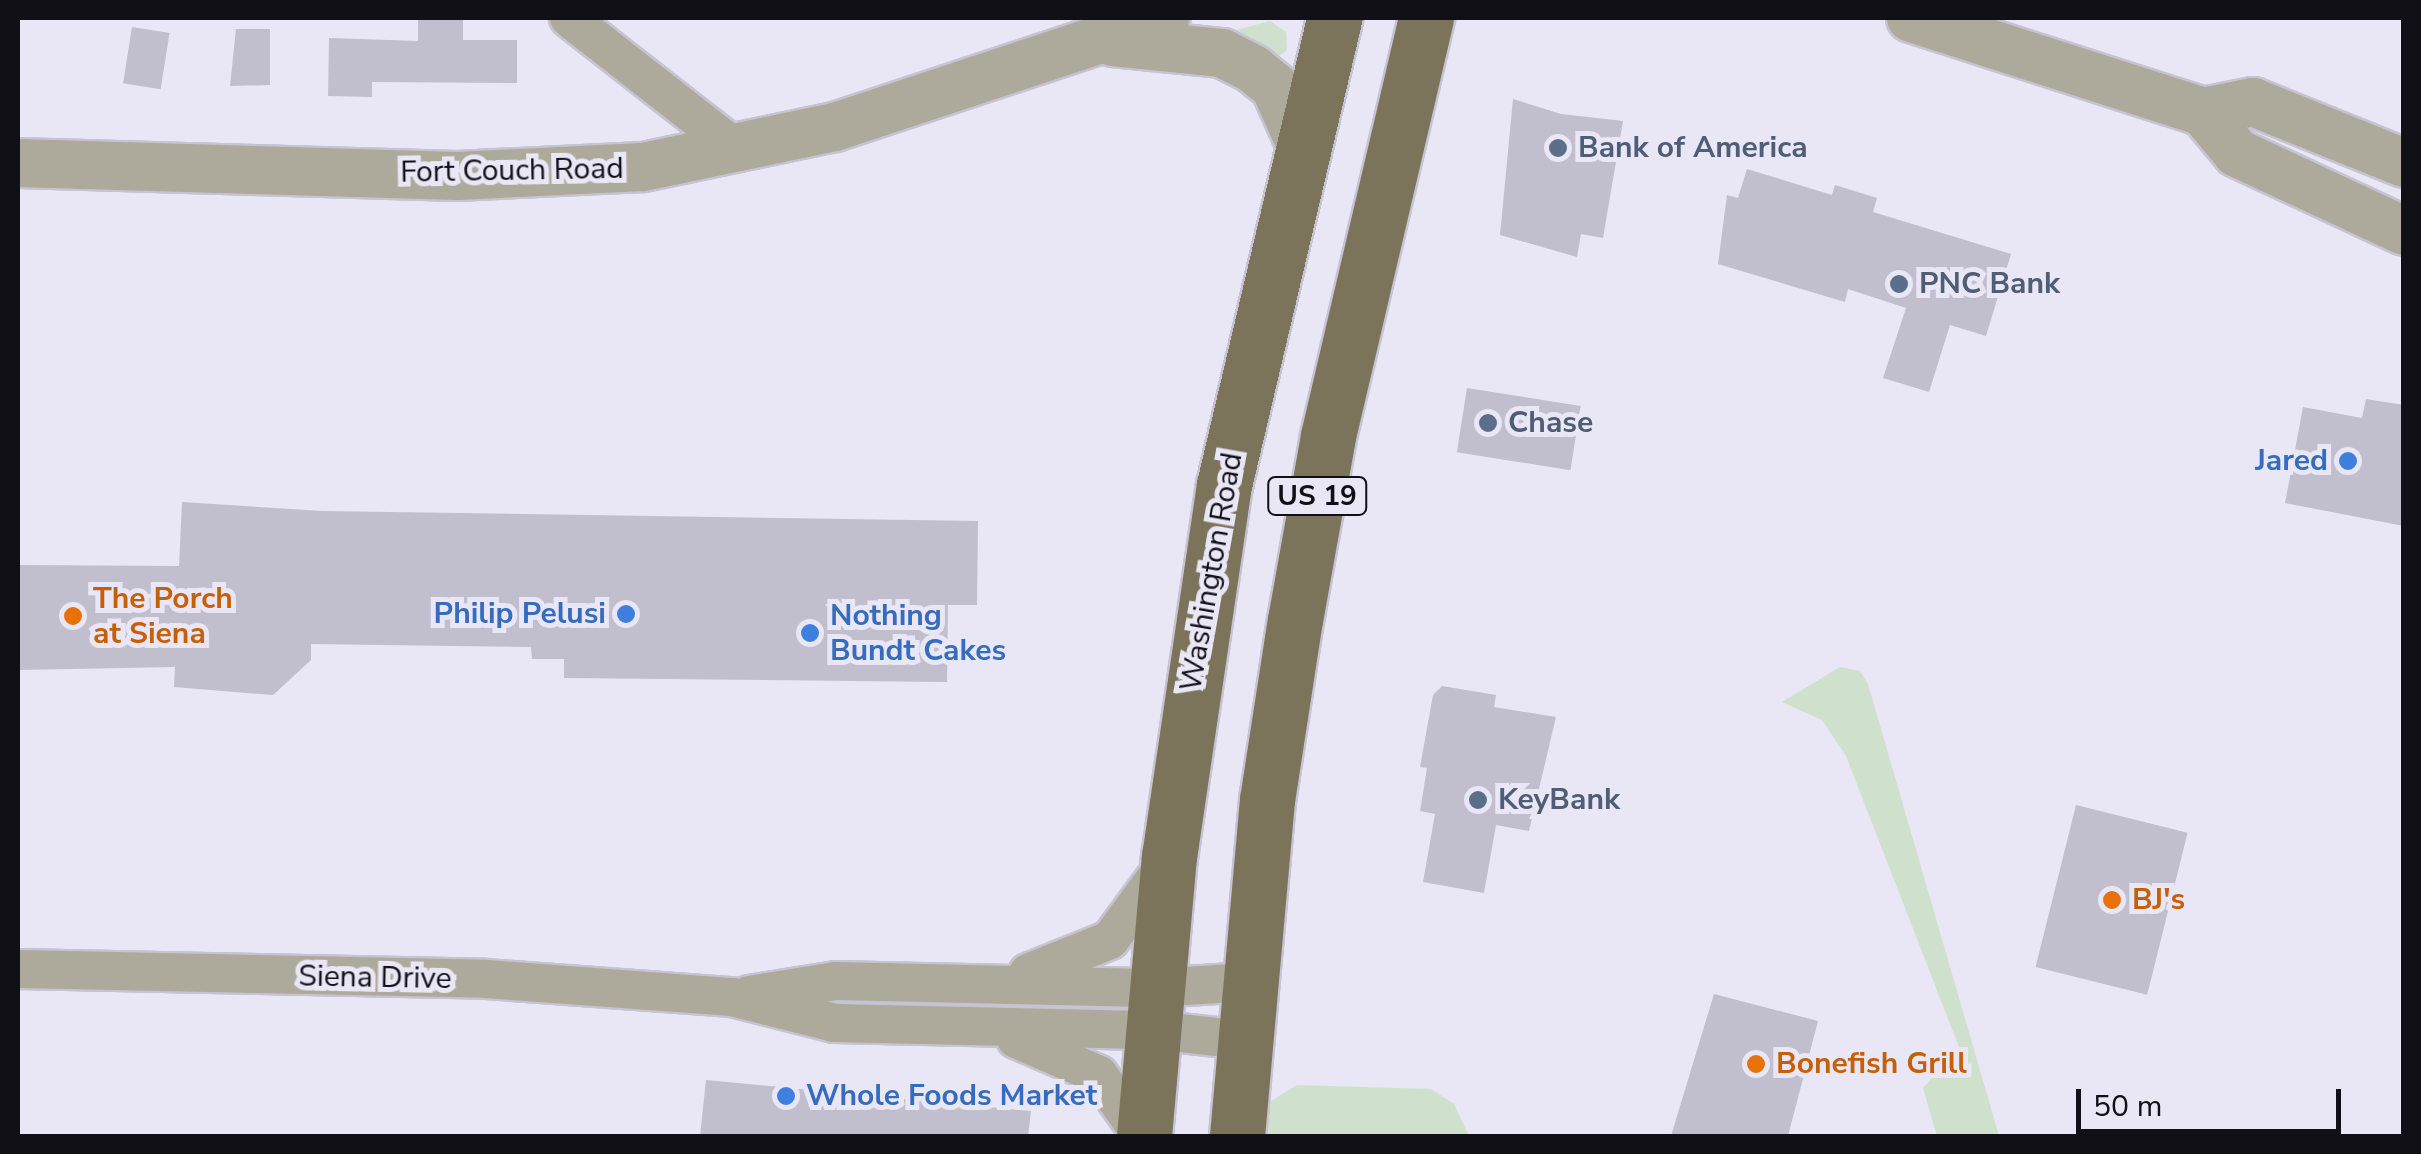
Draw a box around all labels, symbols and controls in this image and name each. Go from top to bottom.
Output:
place label: Bank of America [1578,130,1808,166]
marker: Bank of America [1547,137,1569,159]
street label: Fort Couch Road [400,151,624,191]
place label: PNC Bank [1919,266,2060,302]
marker: PNC Bank [1888,273,1910,295]
place label: Chase [1508,405,1593,441]
marker: Chase [1477,412,1499,434]
place label: Jared [2255,443,2328,479]
street label: Washington Road [1173,450,1251,694]
marker: Jared [2337,450,2359,472]
road number: US 19 [1267,473,1367,519]
place label: The Porch at Siena [93,581,233,652]
place label: Philip Pelusi [434,596,606,632]
place label: Nothing Bundt Cakes [830,598,1006,668]
marker: Philip Pelusi [615,603,637,625]
marker: The Porch at Siena [62,605,84,627]
marker: Nothing Bundt Cakes [799,622,821,644]
place label: KeyBank [1498,782,1620,818]
marker: KeyBank [1467,789,1489,811]
place label: BJ's [2132,882,2185,918]
marker: BJ's [2101,889,2123,911]
street label: Siena Drive [298,959,452,997]
place label: Bonefish Grill [1776,1046,1967,1082]
marker: Bonefish Grill [1745,1053,1767,1075]
scale bar [2081,1069,2346,1131]
place label: Whole Foods Market [806,1078,1097,1114]
marker: Whole Foods Market [775,1085,797,1107]
text: 50 m [2093,1086,2162,1127]

